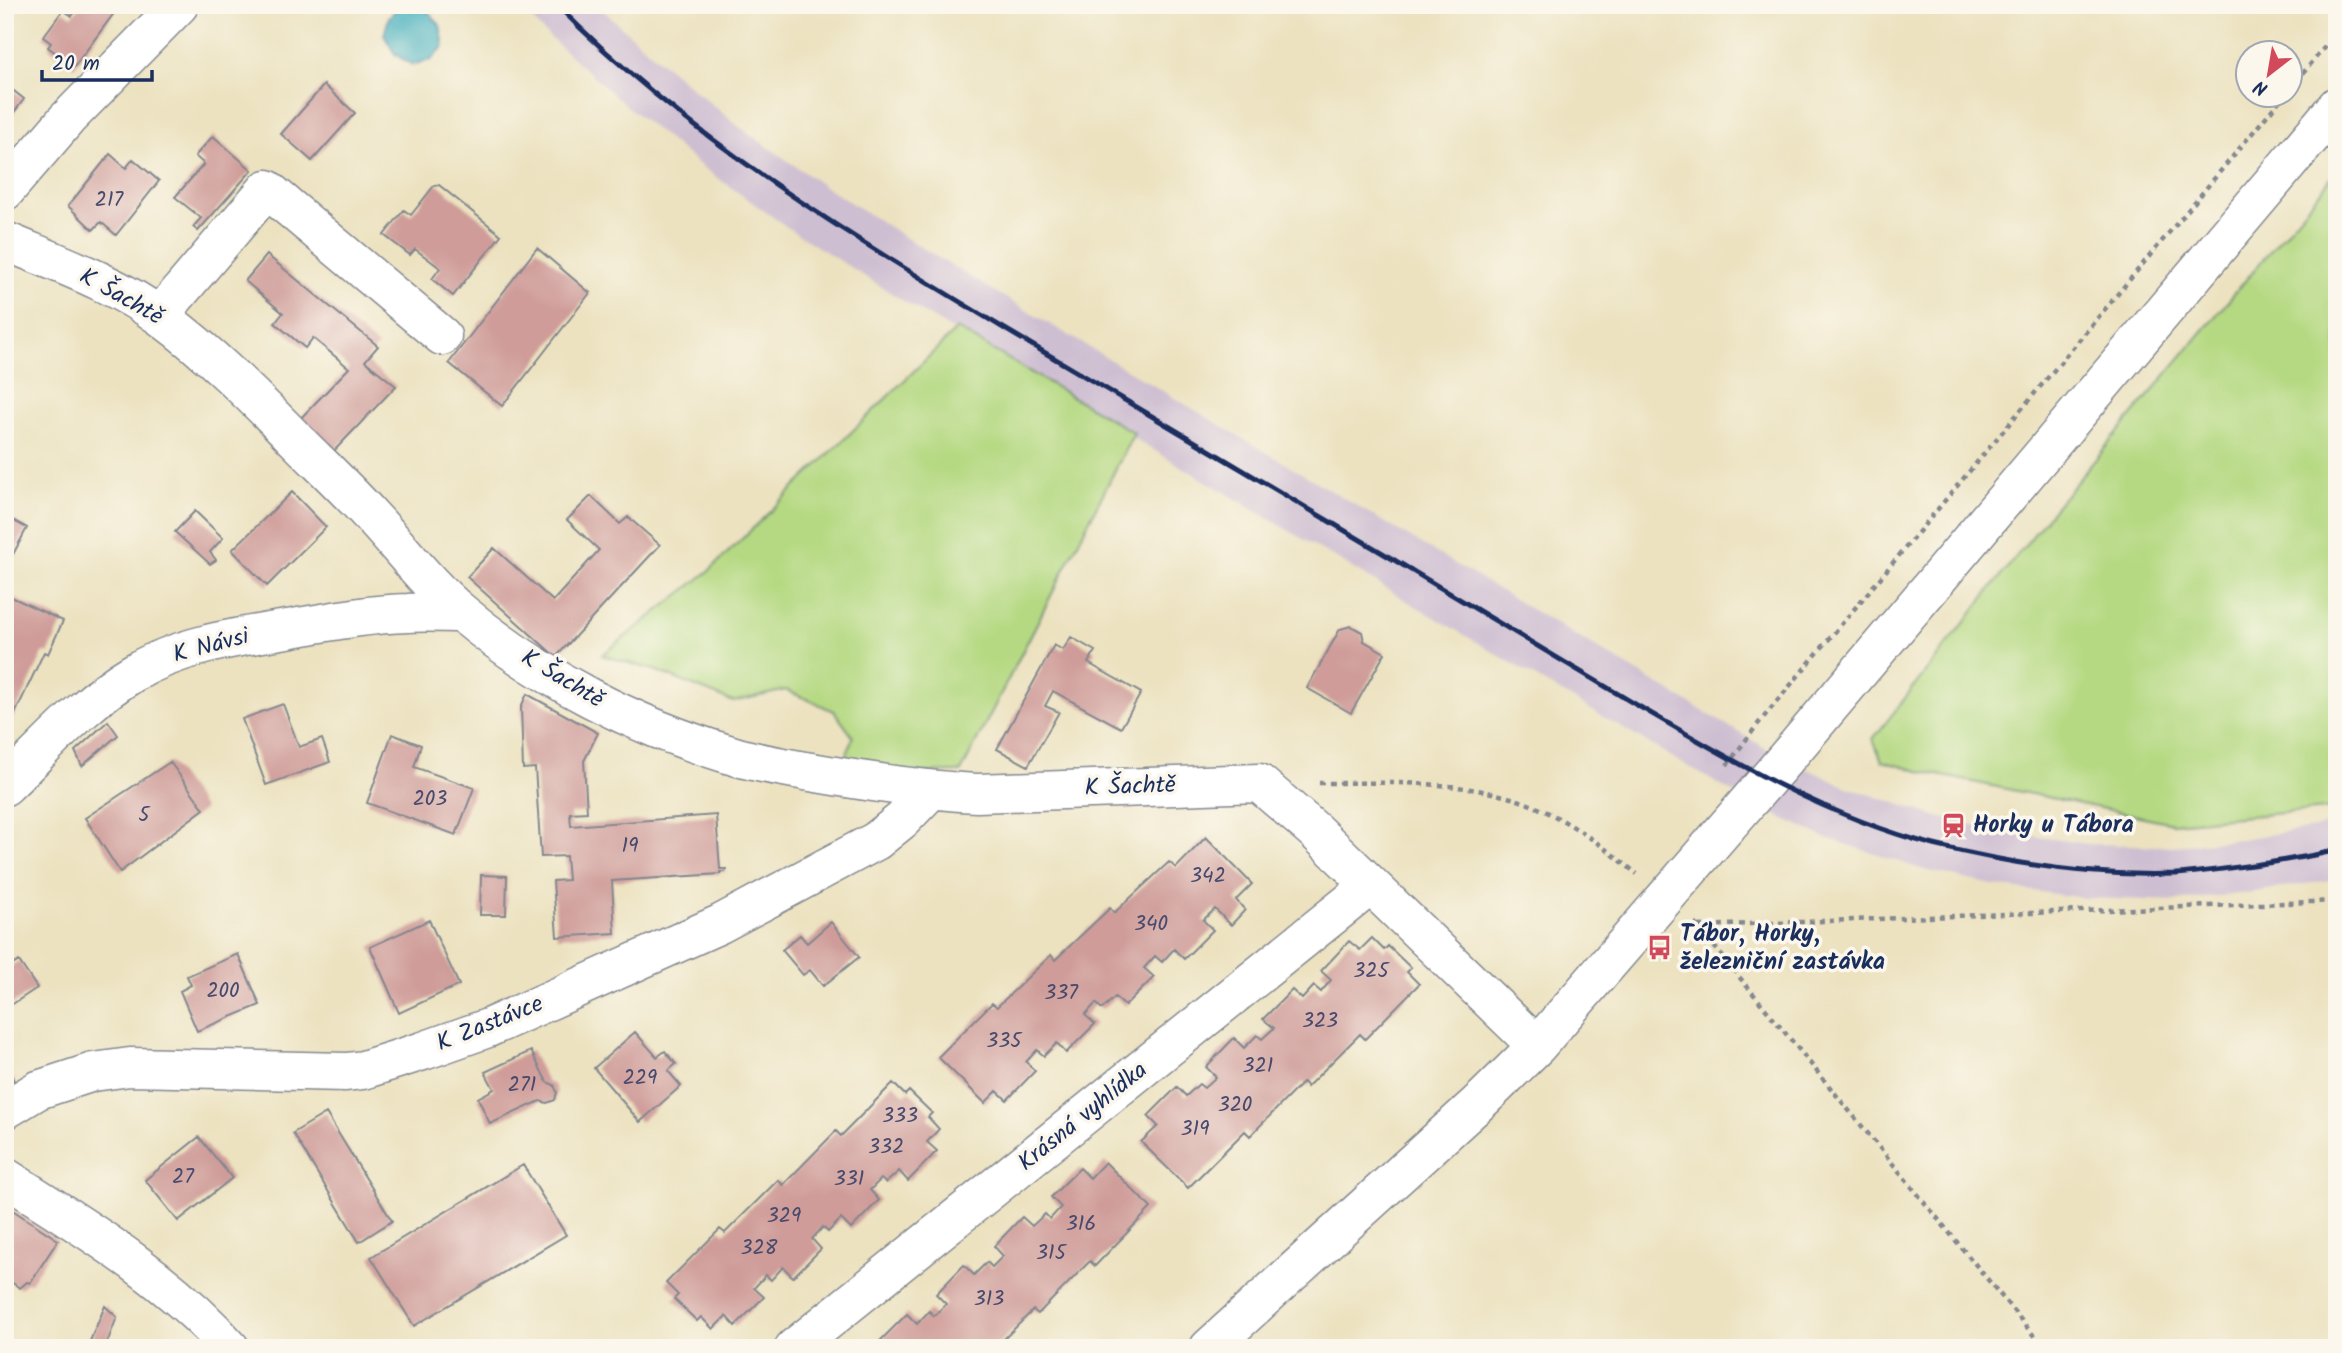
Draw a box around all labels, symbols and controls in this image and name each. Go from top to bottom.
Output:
scale bar [42,38,152,82]
north arrow [2234,38,2304,108]
text: 20 m [52,48,100,81]
text: N [2248,71,2274,103]
house number: 217 [95,184,125,217]
street label: K Šachtě [72,258,172,337]
street label: K Návsi [169,617,255,675]
street label: K Šachtě [513,639,612,720]
street label: K Šachtě [1084,766,1178,808]
house number: 203 [413,783,447,816]
house number: 5 [138,799,151,832]
place label: Horky u Tábora [1973,806,2134,845]
station icon: Horky u Tábora [1939,811,1967,839]
house number: 19 [622,830,638,863]
house number: 342 [1190,860,1226,893]
house number: 340 [1134,908,1168,941]
place label: Tábor, Horky, železniční zastávka [1680,915,1885,982]
bus stop icon: Tábor, Horky, železniční zastávka [1646,934,1674,962]
house number: 325 [1353,955,1390,988]
house number: 200 [206,975,240,1008]
house number: 337 [1044,977,1079,1010]
street label: K Zastávce [431,985,550,1063]
house number: 323 [1302,1005,1338,1038]
house number: 335 [986,1025,1023,1058]
house number: 321 [1243,1050,1273,1083]
street label: Krásná vyhlídka [1009,1052,1157,1182]
house number: 229 [623,1062,657,1095]
house number: 271 [508,1069,536,1102]
house number: 320 [1218,1089,1252,1122]
house number: 333 [882,1100,918,1133]
house number: 319 [1181,1113,1209,1146]
house number: 332 [868,1131,904,1164]
house number: 27 [172,1161,195,1194]
house number: 331 [834,1163,864,1196]
house number: 329 [767,1200,801,1233]
house number: 316 [1066,1208,1096,1241]
house number: 328 [741,1232,778,1265]
house number: 315 [1036,1237,1068,1270]
house number: 313 [974,1283,1004,1316]

